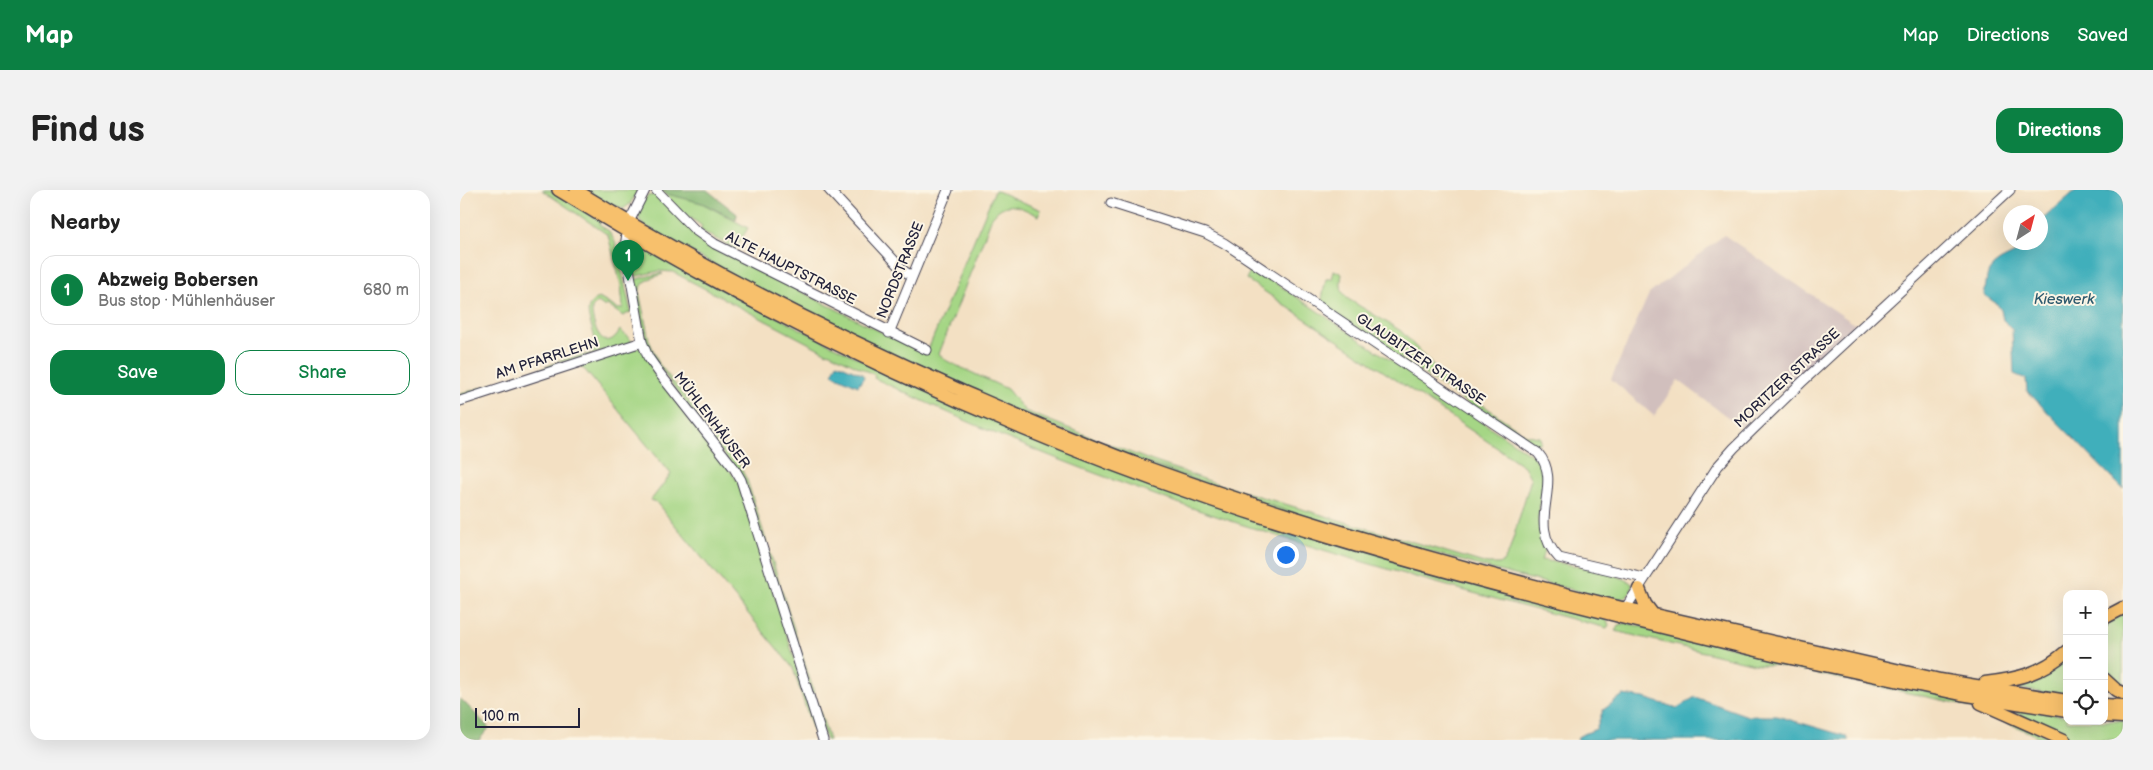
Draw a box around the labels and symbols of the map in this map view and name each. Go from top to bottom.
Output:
north arrow [2003,205,2048,250]
street label: NORDSTRASSE [873,219,927,321]
street label: ALTE HAUPTSTRASSE [723,228,859,308]
pin: 1 [612,240,644,281]
water label: Kieswerk [2034,290,2095,309]
street label: GLAUBITZER STRASSE [1353,309,1489,409]
street label: MORITZER STRASSE [1731,325,1843,431]
street label: AM PFARRLEHN [493,333,601,383]
street label: MÜHLENHÄUSER [670,368,755,472]
your location [1273,542,1299,568]
scale bar [475,705,580,728]

